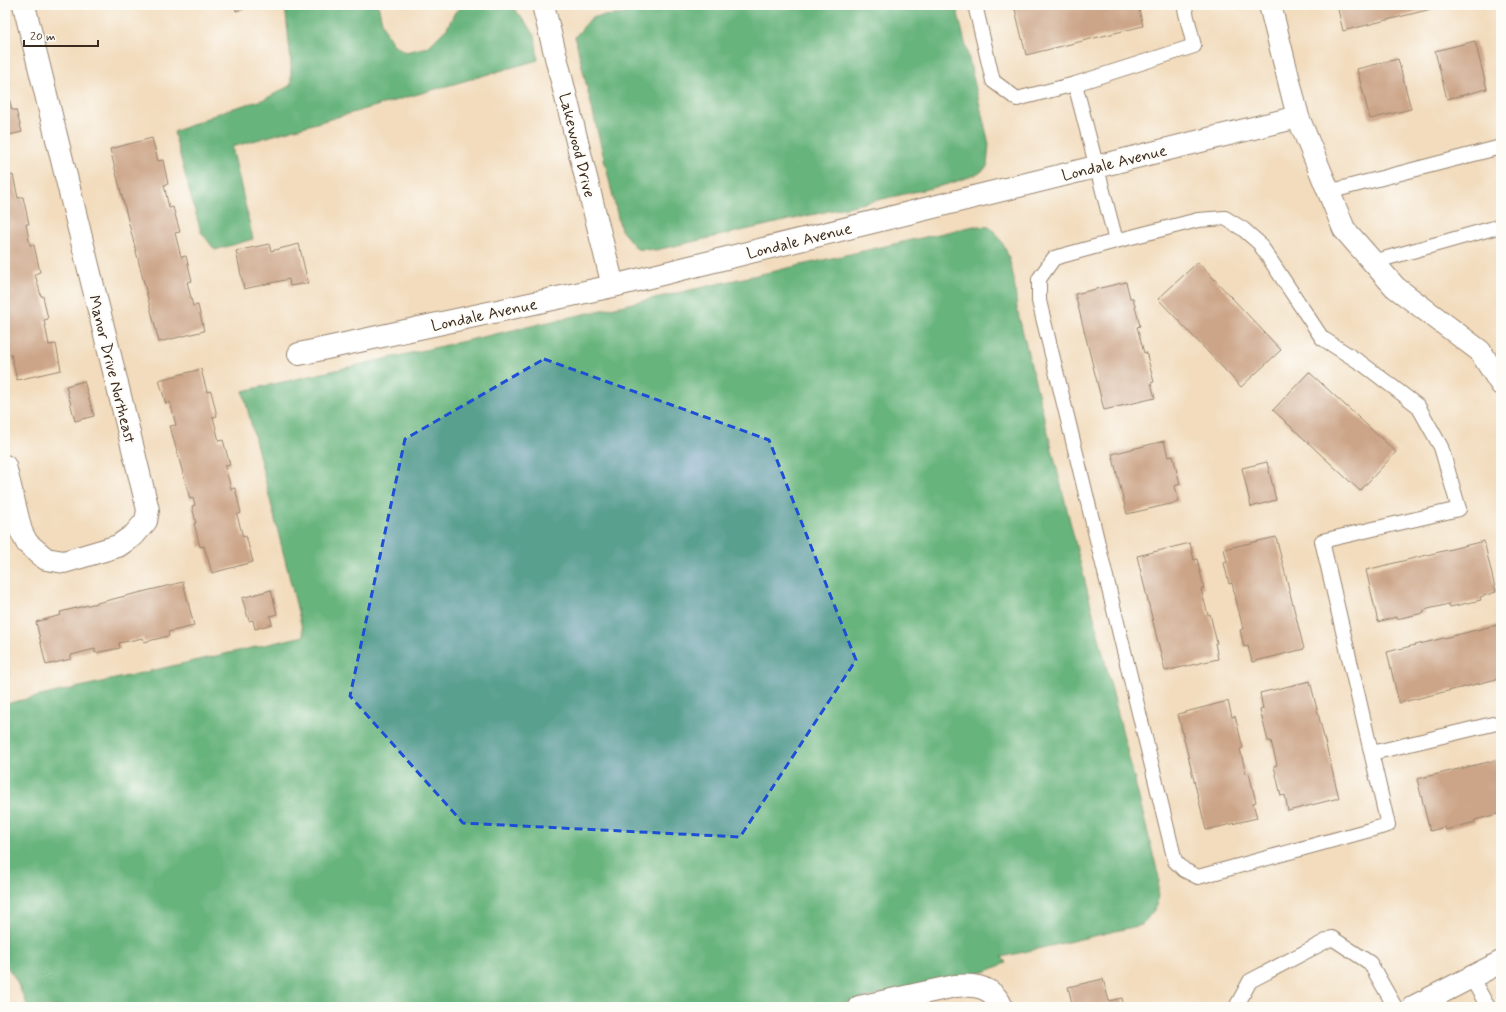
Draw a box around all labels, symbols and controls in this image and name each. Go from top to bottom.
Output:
scale bar [24,22,98,48]
text: 20 m [30,29,56,45]
street label: Lakewood Drive [553,91,600,200]
street label: Londale Avenue [1060,140,1169,187]
street label: Londale Avenue [745,218,854,265]
street label: Manor Drive Northeast [83,293,140,446]
street label: Londale Avenue [429,294,539,337]

